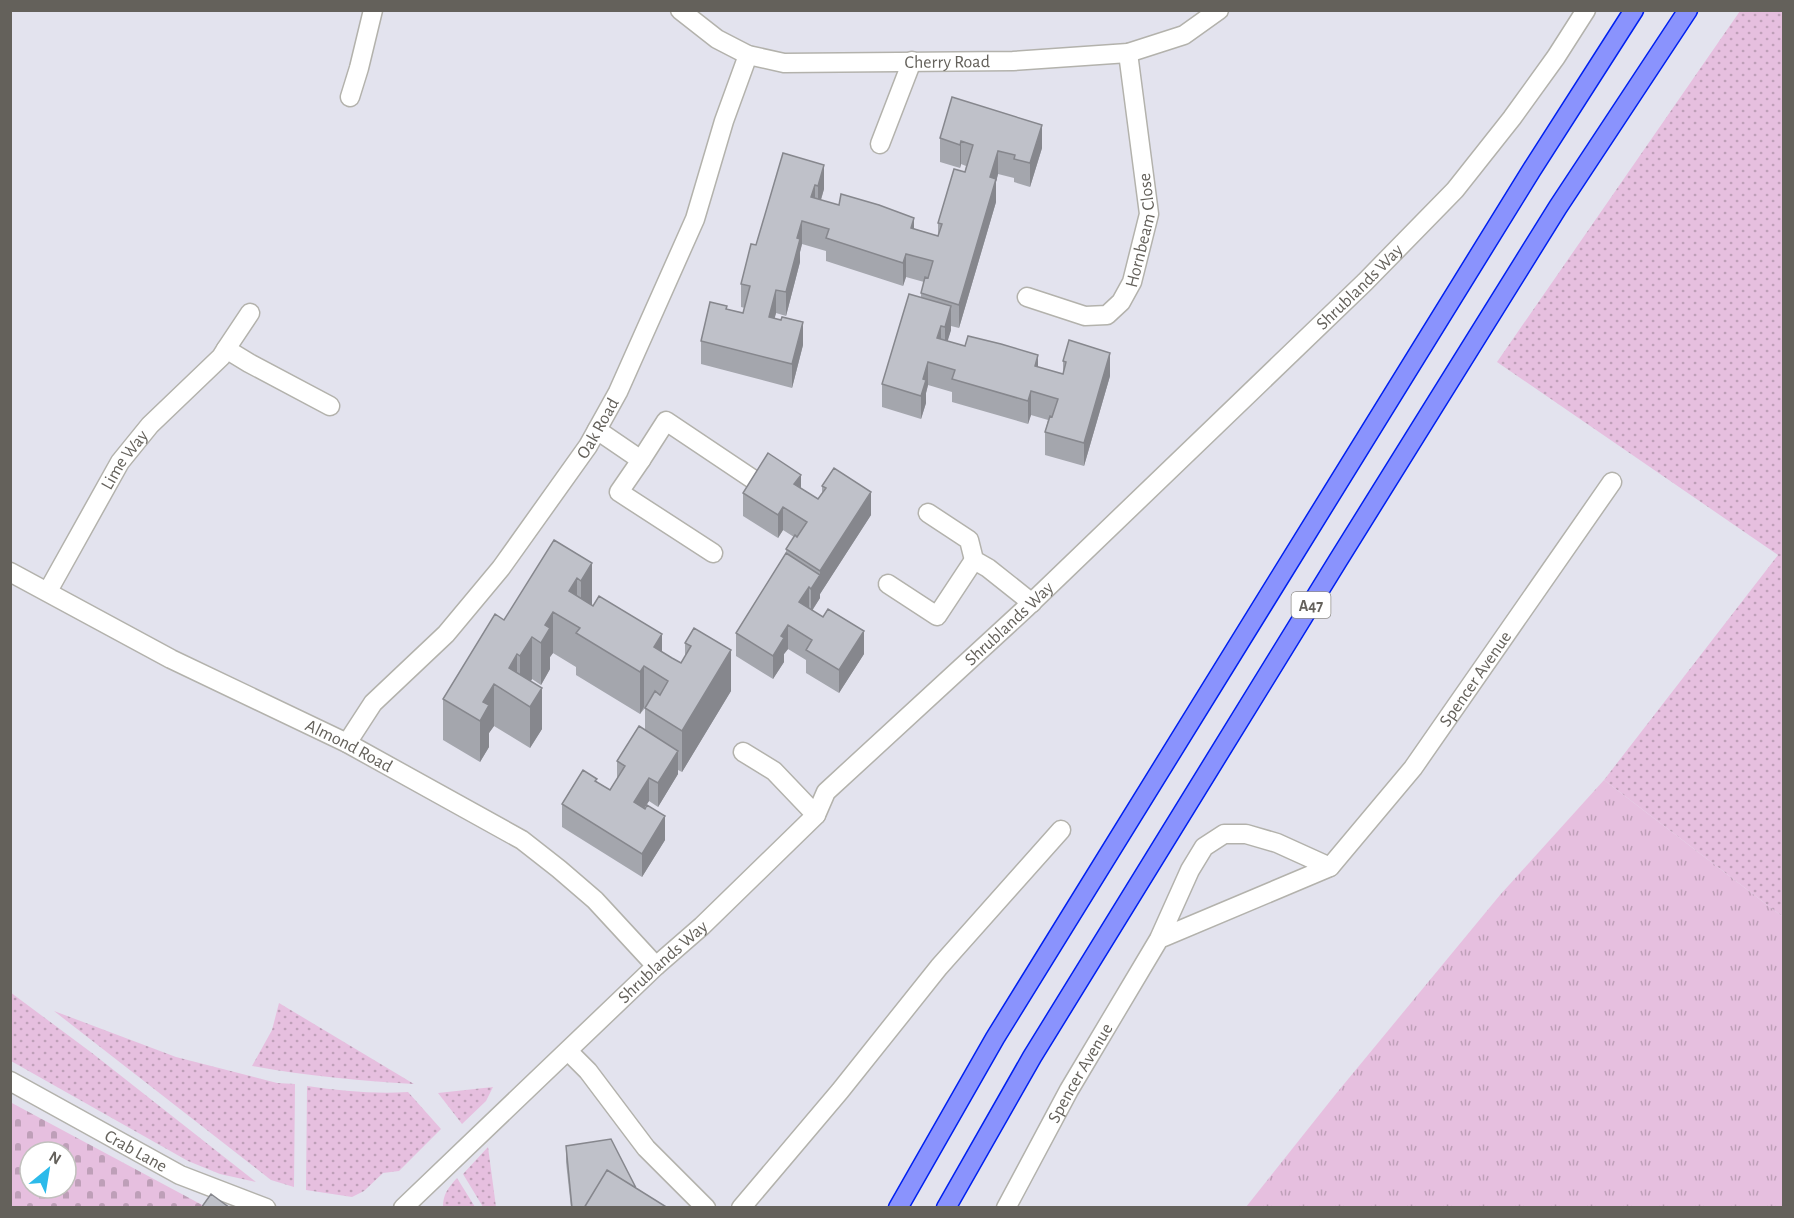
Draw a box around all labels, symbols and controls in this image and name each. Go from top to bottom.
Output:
street label: Cherry Road [904,53,990,72]
street label: Hornbeam Close [1123,172,1159,290]
street label: Shrublands Way [1313,241,1407,334]
street label: Oak Road [574,395,623,463]
street label: Lime Way [98,427,152,493]
street label: Shrublands Way [962,579,1057,669]
road number: A47 [1292,592,1330,618]
street label: Spencer Avenue [1437,628,1515,730]
street label: Almond Road [302,717,395,776]
street label: Shrublands Way [615,917,712,1007]
street label: Spencer Avenue [1045,1020,1117,1126]
street label: Crab Lane [101,1127,170,1176]
north arrow [18,1140,78,1200]
text: N [46,1148,64,1168]

